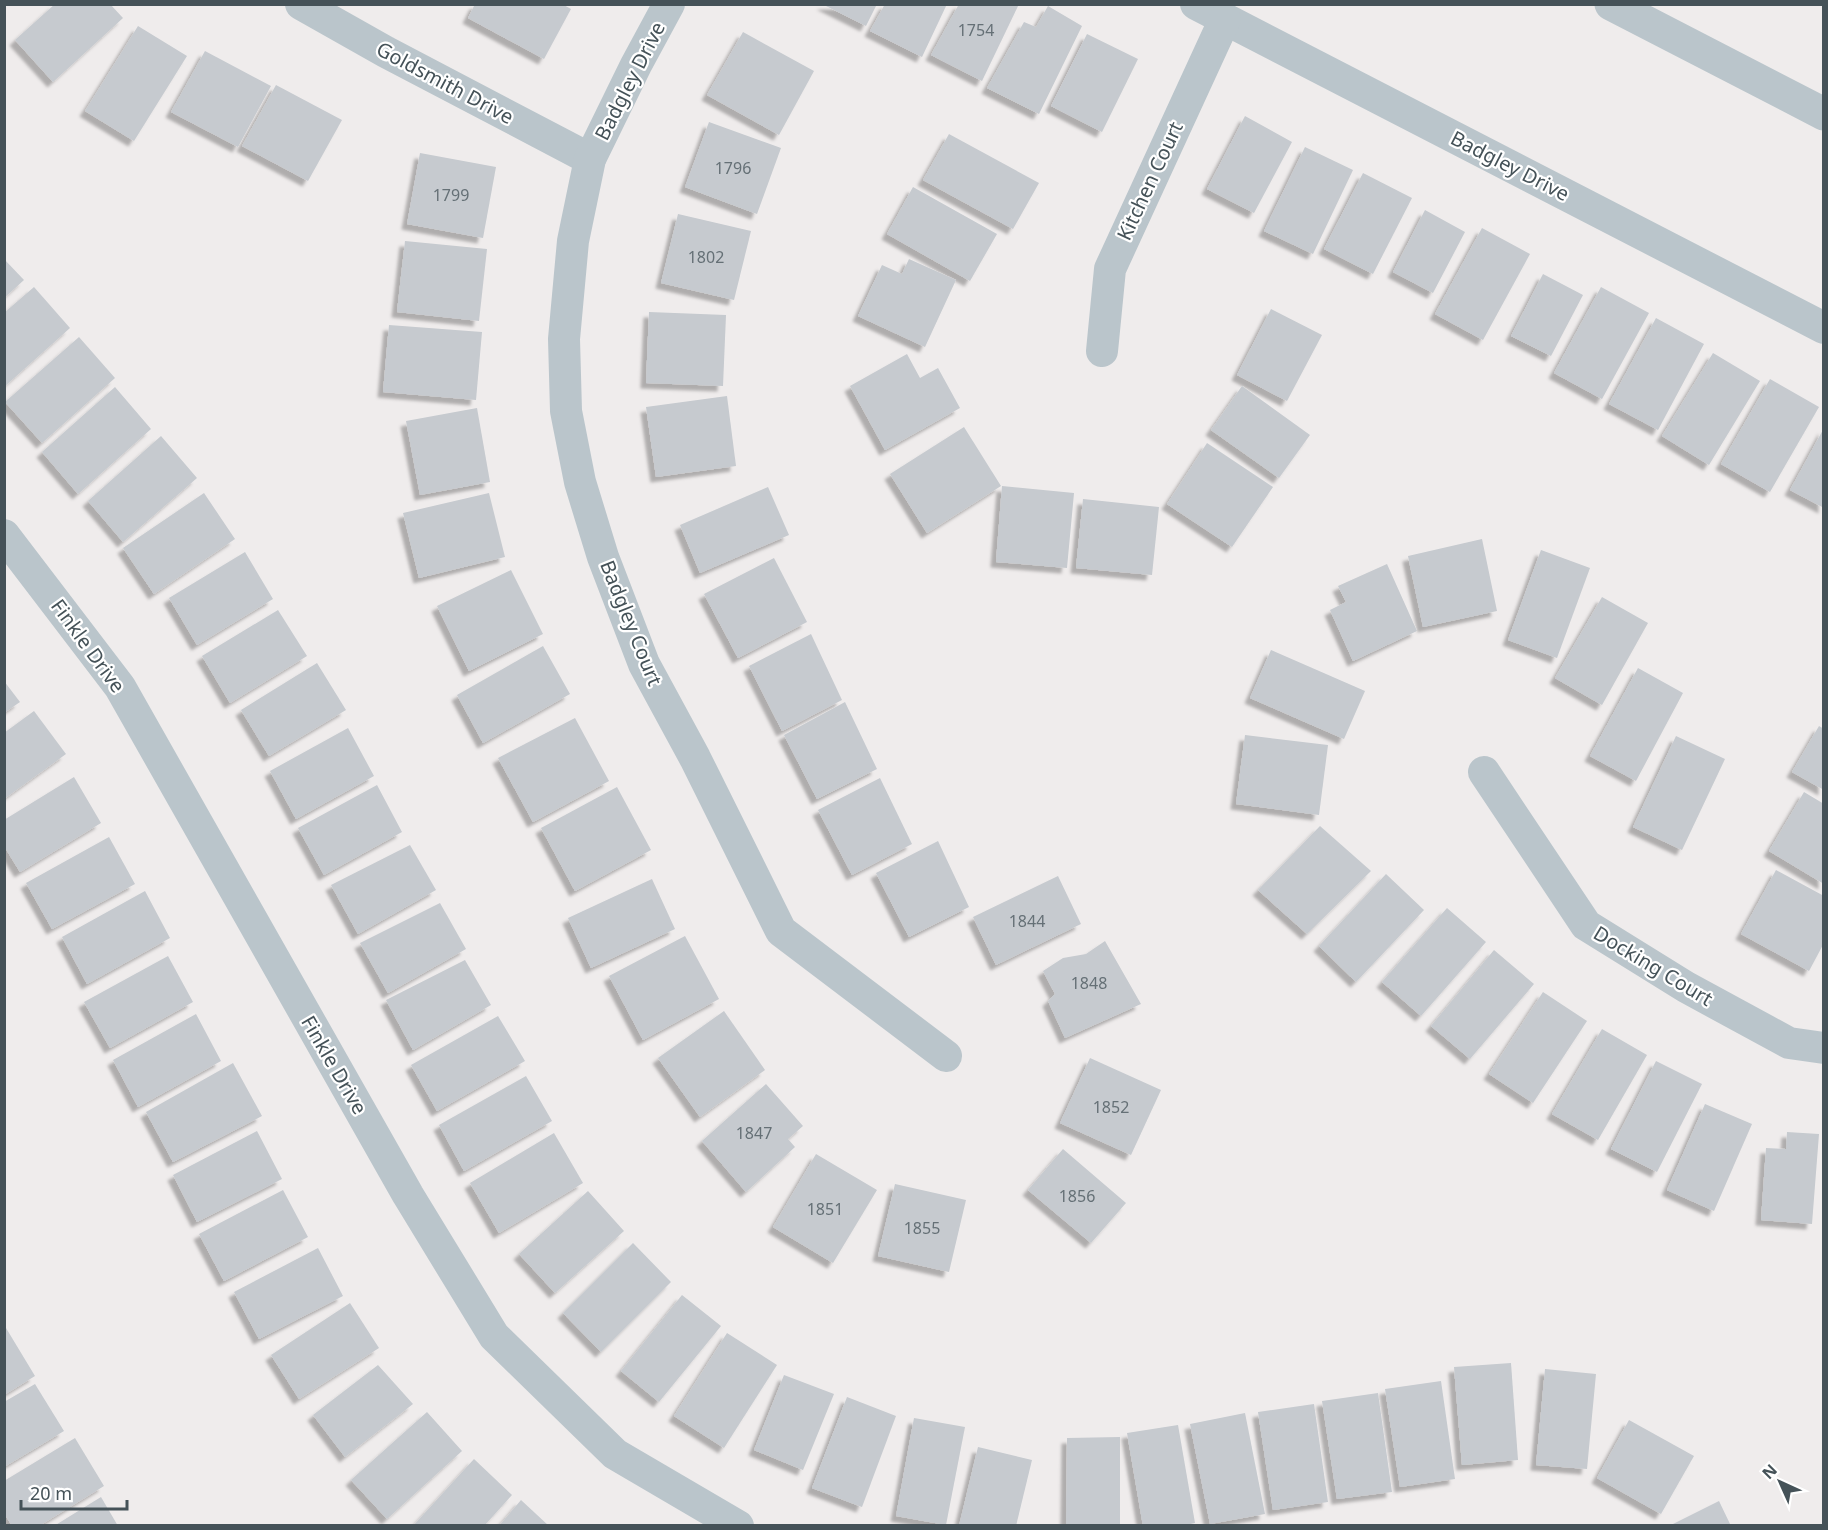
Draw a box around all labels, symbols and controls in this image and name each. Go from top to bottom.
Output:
street label: Badgley Drive [588,17,671,145]
house number: 1754 [958,19,994,41]
street label: Goldsmith Drive [372,35,519,130]
street label: Kitchen Court [1110,117,1189,245]
street label: Badgley Drive [1446,124,1574,207]
house number: 1796 [715,157,751,179]
house number: 1799 [433,184,469,206]
house number: 1802 [688,246,724,268]
street label: Badgley Court [594,556,669,689]
street label: Finkle Drive [45,593,132,698]
house number: 1844 [1009,910,1045,932]
street label: Docking Court [1589,919,1718,1012]
house number: 1848 [1071,972,1107,994]
street label: Finkle Drive [295,1011,374,1119]
house number: 1852 [1093,1096,1129,1118]
house number: 1847 [736,1122,772,1144]
house number: 1856 [1059,1185,1095,1207]
house number: 1851 [807,1198,843,1220]
house number: 1855 [904,1217,940,1239]
north arrow [1750,1452,1810,1512]
text: N [1757,1459,1782,1484]
scale bar [21,1473,128,1511]
text: 20 m [30,1481,72,1505]

